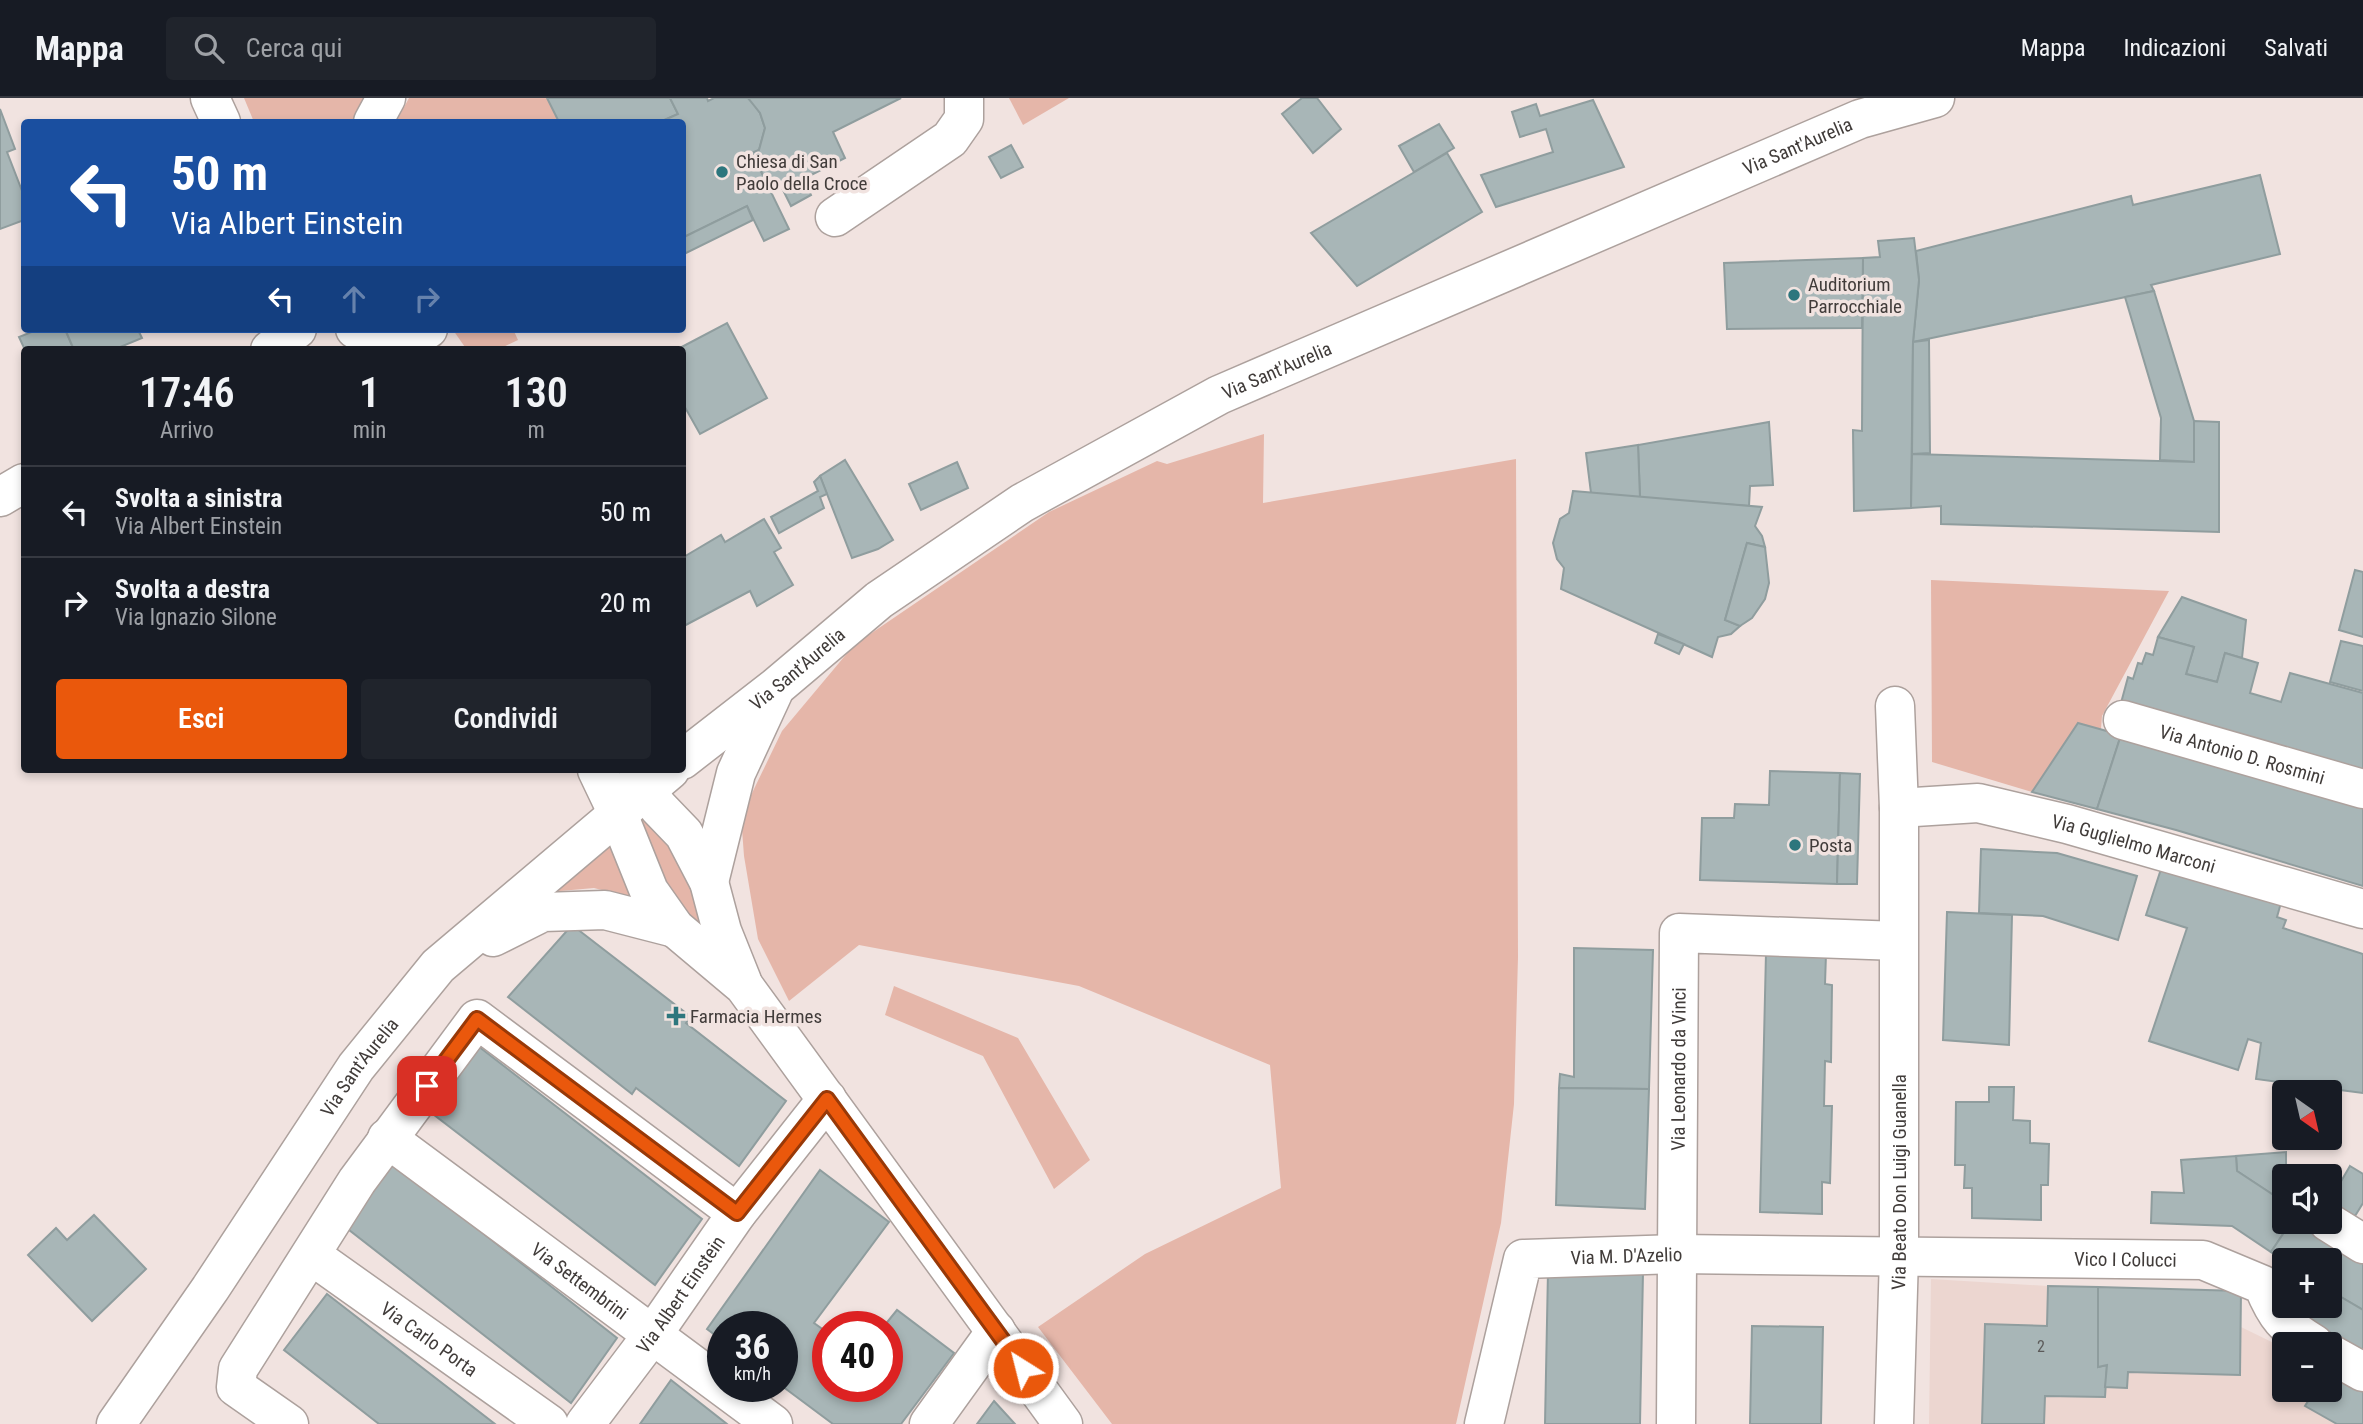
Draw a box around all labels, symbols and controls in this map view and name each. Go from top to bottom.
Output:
search box [166,17,656,80]
text: Mappa [35,29,124,68]
icon: search [190,29,228,67]
text: Cerca qui [246,33,342,63]
text: Mappa [2021,34,2086,62]
text: Indicazioni [2124,34,2226,62]
text: Salvati [2264,34,2328,62]
street label: Via Sant'Aurelia [1739,112,1856,180]
text: 50 m [171,145,268,202]
icon: left [56,147,147,238]
place label: Chiesa di San Paolo della Croce [736,150,868,195]
marker: Chiesa di San Paolo della Croce [714,164,730,180]
text: Via Albert Einstein [171,204,404,242]
place label: Auditorium Parrocchiale [1808,273,1902,318]
icon: left [262,280,300,318]
icon: ahead [335,280,373,318]
icon: right [408,280,446,318]
marker: Auditorium Parrocchiale [1786,287,1802,303]
street label: Via Sant'Aurelia [1218,337,1335,404]
text: 17:46 [139,368,235,417]
text: 1 [359,368,380,417]
text: 130 [505,368,568,417]
text: Arrivo [160,417,214,444]
text: min [353,417,386,444]
text: m [528,417,545,444]
text: Svolta a sinistra [115,483,282,513]
icon: left [56,493,94,531]
text: 50 m [600,497,651,527]
text: Via Albert Einstein [115,513,282,540]
text: Svolta a destra [115,574,270,604]
icon: right [56,584,94,622]
text: 20 m [600,588,651,618]
text: Via Ignazio Silone [115,604,277,631]
street label: Via Sant'Aurelia [745,622,849,715]
button: Esci [56,679,347,759]
button: Condividi [361,679,651,759]
street label: Via Antonio D. Rosmini [2157,720,2328,789]
street label: Via Guglielmo Marconi [2049,809,2218,878]
place label: Posta [1809,834,1852,857]
marker: Posta [1787,837,1803,853]
street label: Via Leonardo da Vinci [1666,987,1690,1151]
place label: Farmacia Hermes [690,1005,822,1028]
marker: Farmacia Hermes [668,1008,684,1024]
street label: Via Sant'Aurelia [315,1013,403,1121]
pin [397,1056,457,1116]
icon: arrive [408,1067,446,1105]
street label: Via Beato Don Luigi Guanella [1886,1074,1911,1290]
north arrow [2272,1080,2342,1150]
map controls [2272,1080,2342,1402]
button: sound [2272,1164,2342,1234]
street label: Via Albert Einstein [631,1231,729,1358]
street label: Via Settembrini [527,1237,633,1324]
street label: Via M. D'Azelio [1570,1242,1682,1269]
street label: Vico I Colucci [2074,1247,2177,1271]
button: + [2272,1248,2342,1318]
street label: Via Carlo Porta [376,1297,482,1381]
speed limit sign: 40 [812,1311,903,1402]
text: 36 [735,1327,770,1368]
position arrow [986,1331,1060,1405]
button: − [2272,1332,2342,1402]
house number: 2 [2037,1337,2045,1356]
text: km/h [734,1363,771,1384]

